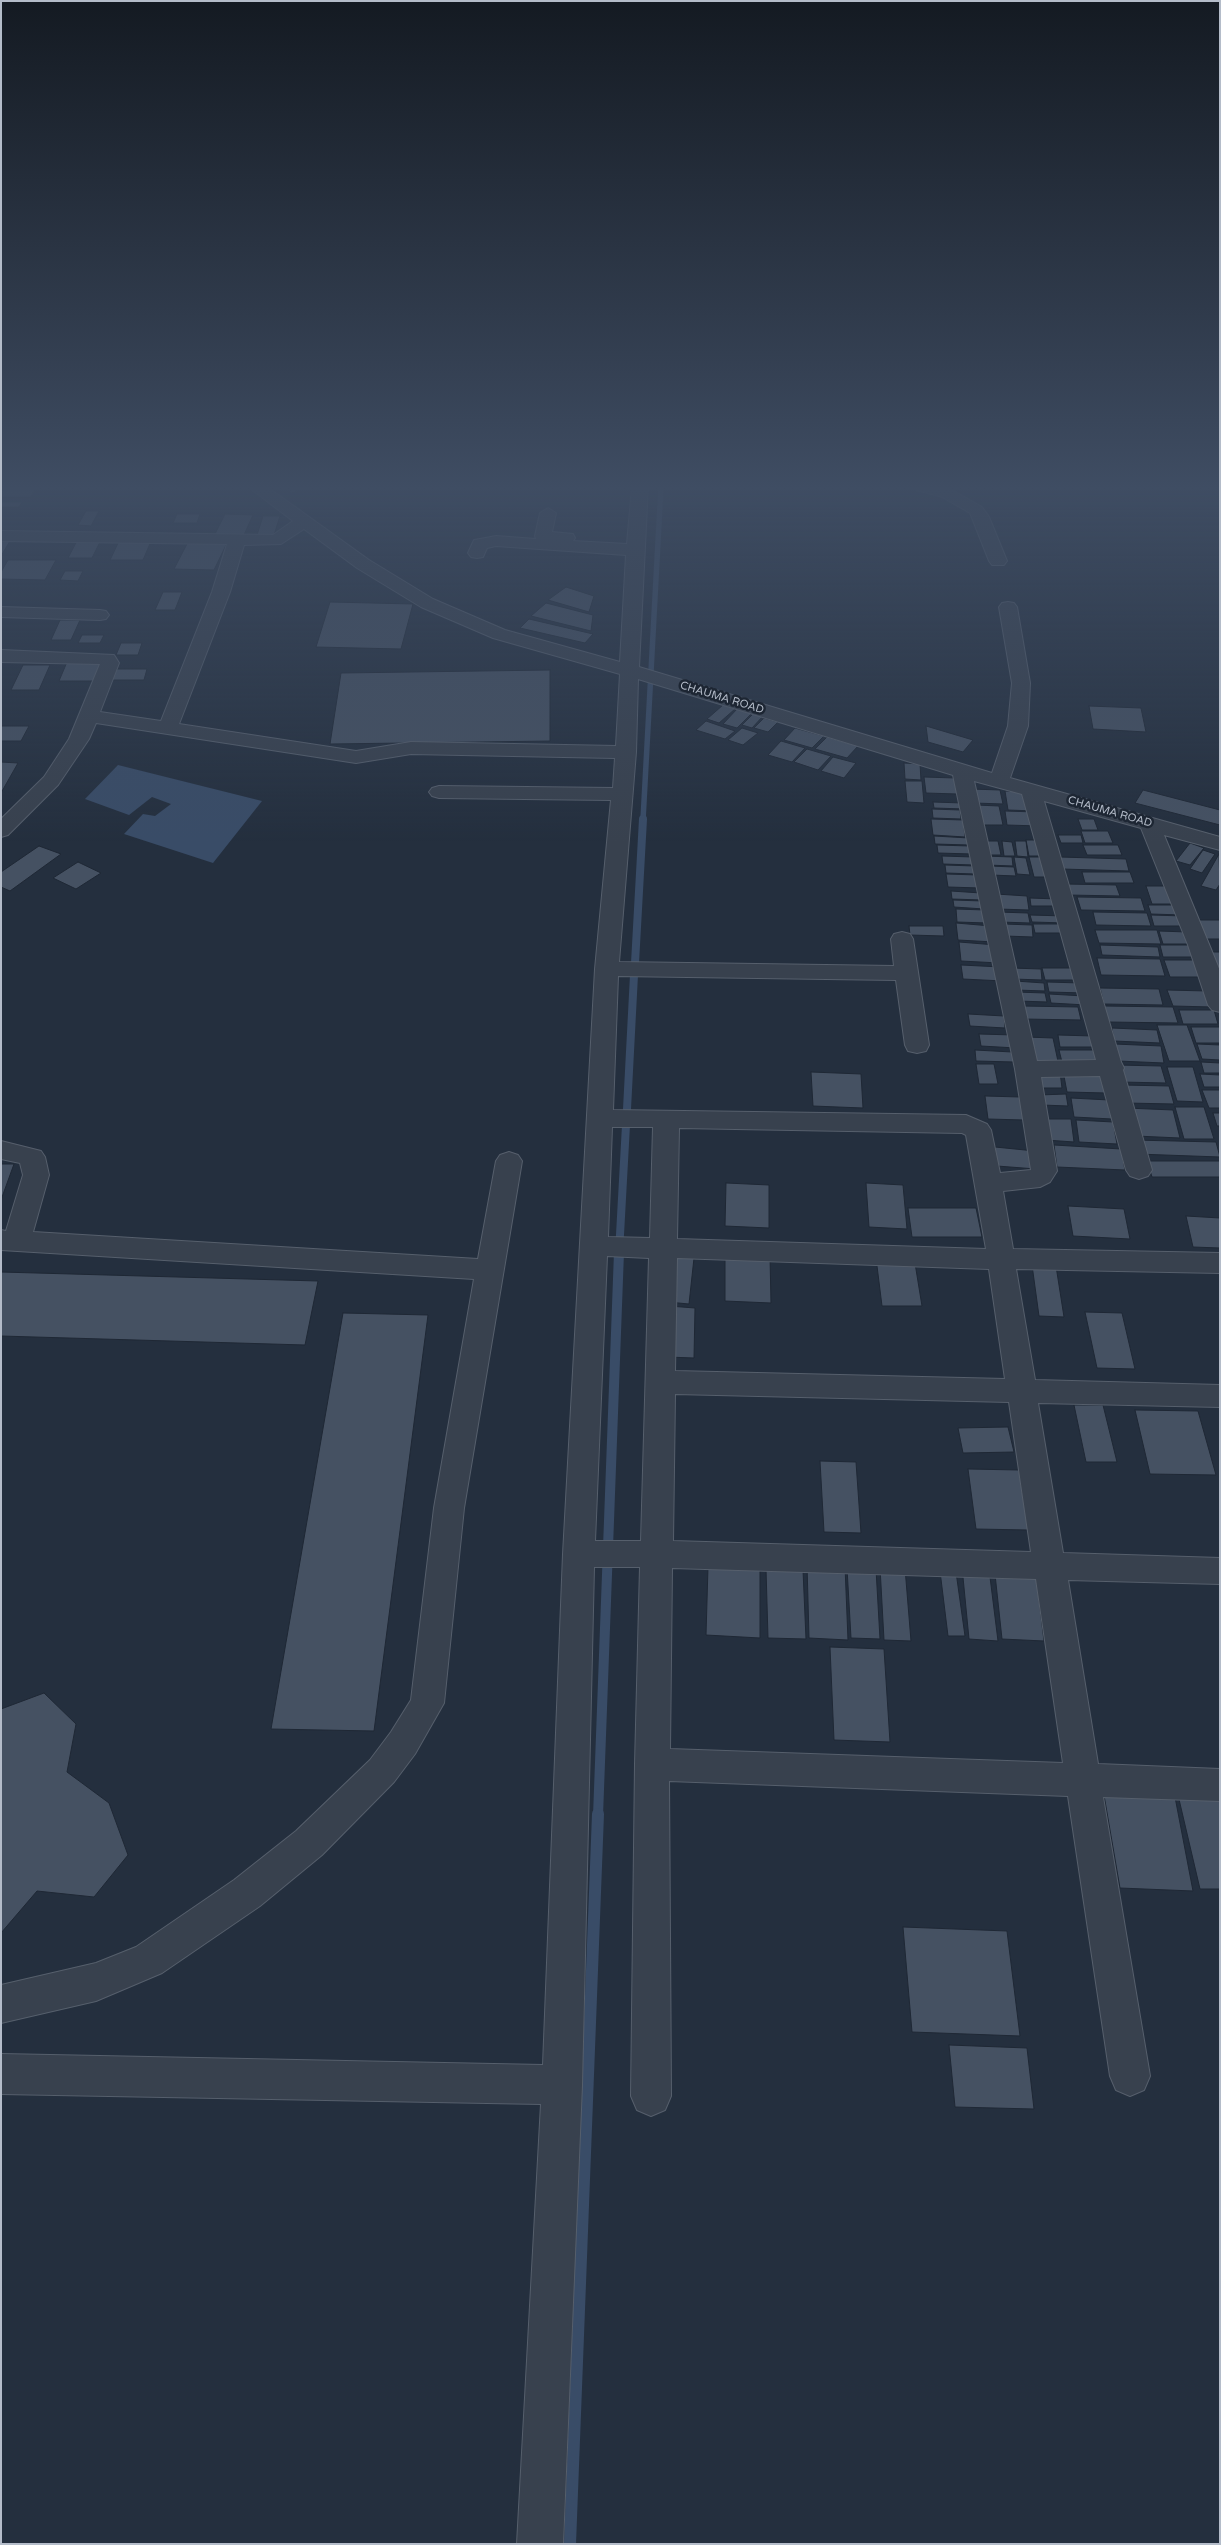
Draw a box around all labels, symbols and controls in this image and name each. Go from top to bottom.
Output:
street label: CHAUMA ROAD [678,679,766,717]
street label: CHAUMA ROAD [1066,794,1154,830]

